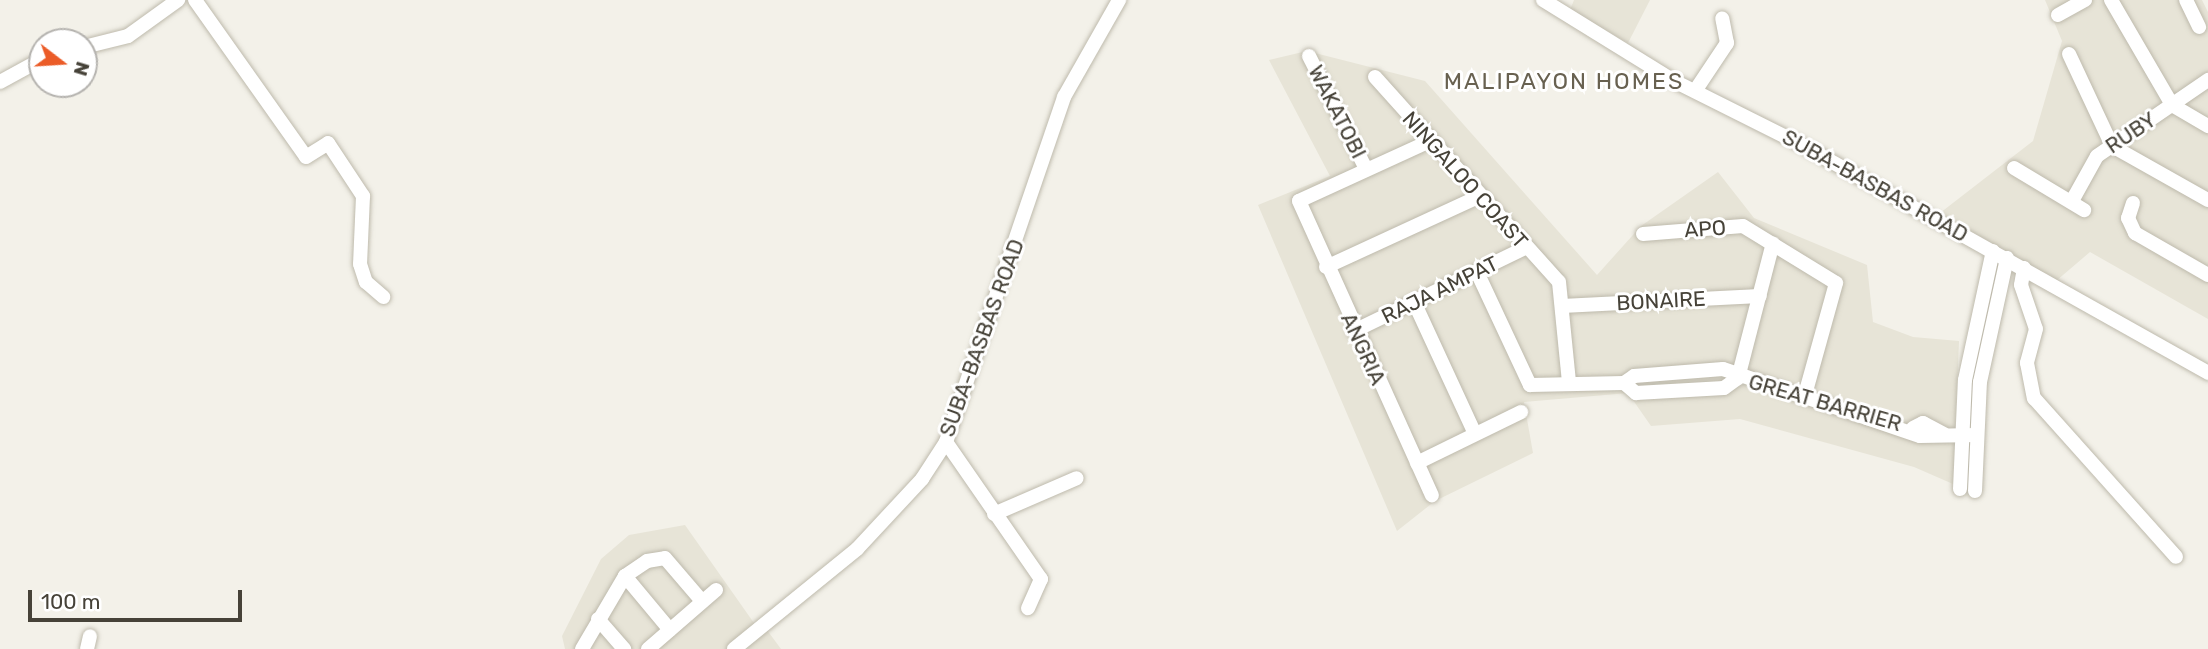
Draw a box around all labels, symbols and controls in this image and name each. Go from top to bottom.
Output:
north arrow [28,28,98,98]
text: N [69,59,95,79]
street label: WAKATOBI [1303,61,1371,163]
district label: MALIPAYON HOMES [1446,67,1682,95]
street label: NINGALOO COAST [1397,107,1533,253]
street label: RUBY [2101,107,2161,159]
street label: SUBA-BASBAS ROAD [1778,125,1972,247]
street label: APO [1683,215,1727,243]
street label: SUBA-BASBAS ROAD [935,236,1029,440]
street label: RAJA AMPAT [1377,251,1503,329]
street label: BONAIRE [1616,286,1706,316]
street label: ANGRIA [1335,309,1391,389]
street label: GREAT BARRIER [1745,369,1905,437]
scale bar [32,576,245,620]
text: 100 m [41,589,100,614]

